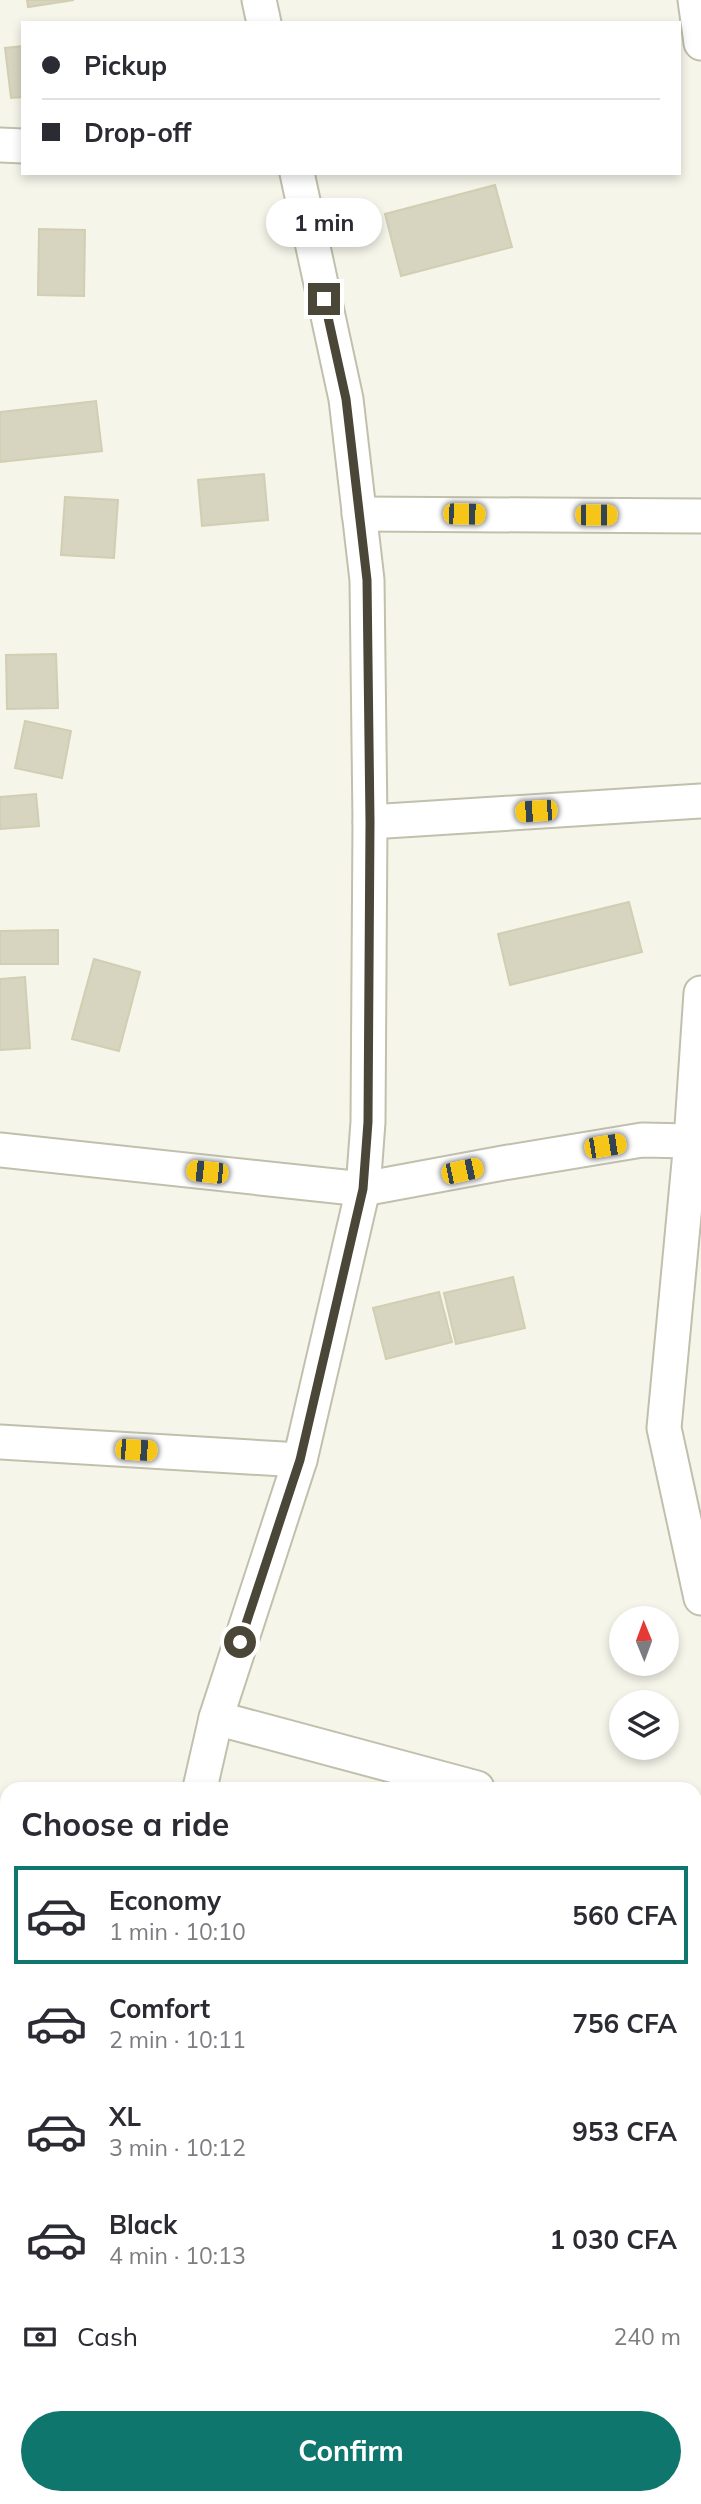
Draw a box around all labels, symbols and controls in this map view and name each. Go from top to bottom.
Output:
text: Pickup [84,49,167,82]
text: Drop-off [84,116,191,149]
callout: 1 min [266,198,382,246]
text: 1 min [294,208,354,237]
route end [308,283,340,315]
car [443,503,486,525]
car [576,505,618,526]
car [515,799,558,823]
car [583,1132,628,1160]
car [440,1156,485,1186]
car [186,1159,229,1185]
car [115,1438,158,1462]
north arrow [609,1606,679,1676]
map controls [609,1606,679,1760]
route start [224,1626,256,1658]
button: layers [609,1690,679,1760]
text: Choose a ride [21,1804,229,1844]
icon: car [25,1884,88,1947]
text: Economy [109,1884,221,1917]
text: 560 CFA [572,1899,677,1932]
text: 1 min · 10:10 [109,1917,246,1946]
icon: car [25,1992,88,2055]
text: Comfort [109,1992,210,2025]
text: 756 CFA [572,2007,677,2040]
text: 2 min · 10:11 [109,2025,246,2054]
icon: car [25,2100,88,2163]
text: XL [109,2100,141,2133]
text: 953 CFA [572,2115,677,2148]
text: 3 min · 10:12 [109,2133,246,2162]
icon: car [25,2208,88,2271]
text: Black [109,2208,177,2241]
text: 1 030 CFA [550,2223,677,2256]
text: 4 min · 10:13 [109,2241,246,2270]
icon: cash [21,2318,59,2356]
text: Cash [77,2320,138,2353]
text: 240 m [613,2322,681,2351]
button: Confirm [21,2411,681,2491]

